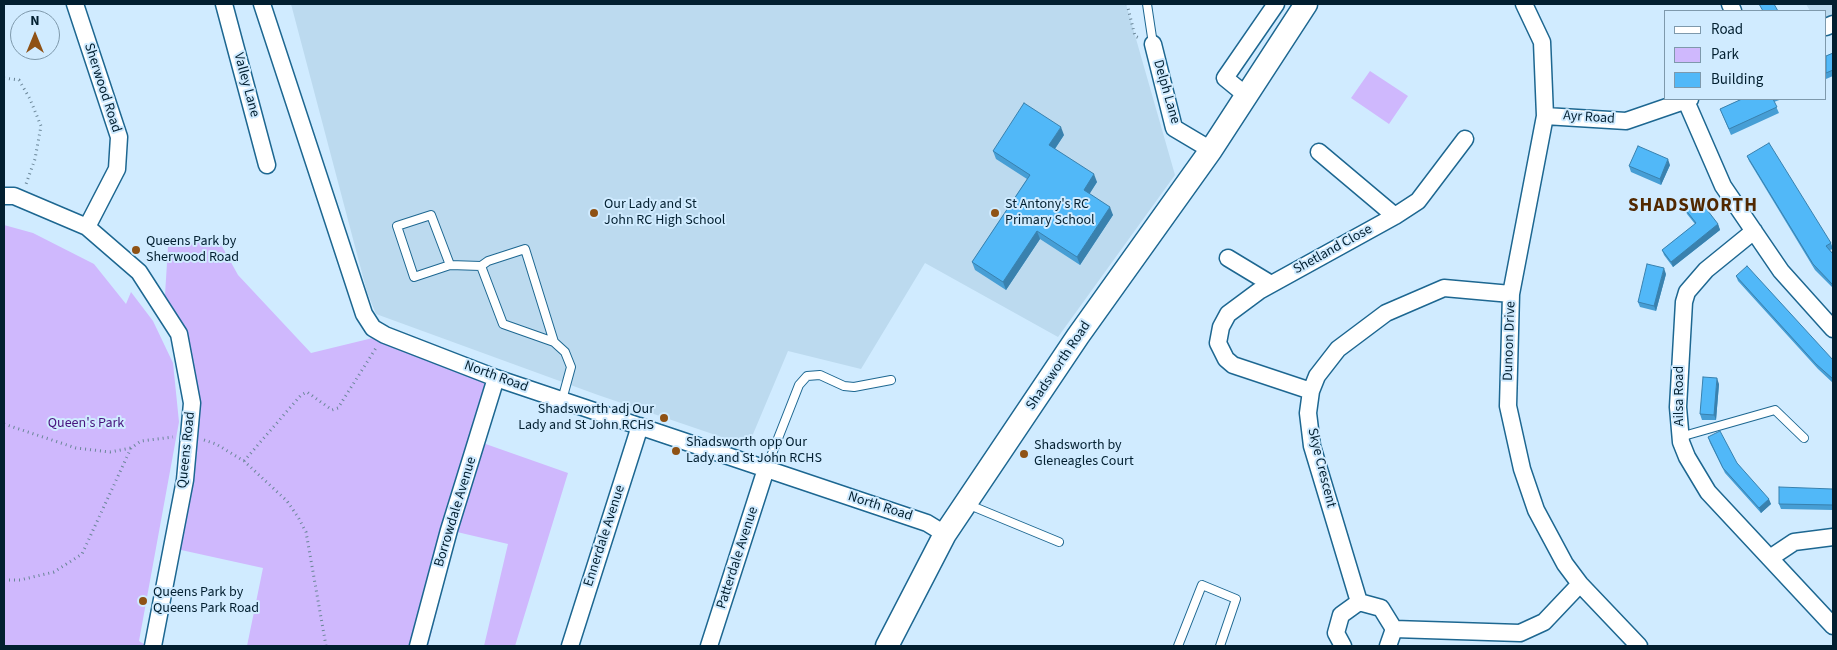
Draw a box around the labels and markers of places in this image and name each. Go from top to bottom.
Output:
place label: Our Lady and St John RC High School [604,197,725,230]
place label: St Antony's RC Primary School [1005,197,1095,230]
marker: Our Lady and St John RC High School [588,207,600,219]
marker: St Antony's RC Primary School [989,207,1001,219]
place label: Queens Park by Sherwood Road [146,234,239,266]
marker: Queens Park by Sherwood Road [130,244,142,256]
place label: Shadsworth adj Our Lady and St John RCHS [518,402,654,434]
marker: Shadsworth adj Our Lady and St John RCHS [658,412,670,424]
place label: Shadsworth opp Our Lady and St John RCHS [686,435,822,468]
place label: Shadsworth by Gleneagles Court [1034,438,1134,471]
marker: Shadsworth opp Our Lady and St John RCHS [670,445,682,457]
marker: Shadsworth by Gleneagles Court [1018,448,1030,460]
place label: Queens Park by Queens Park Road [153,585,259,618]
marker: Queens Park by Queens Park Road [137,595,149,607]

